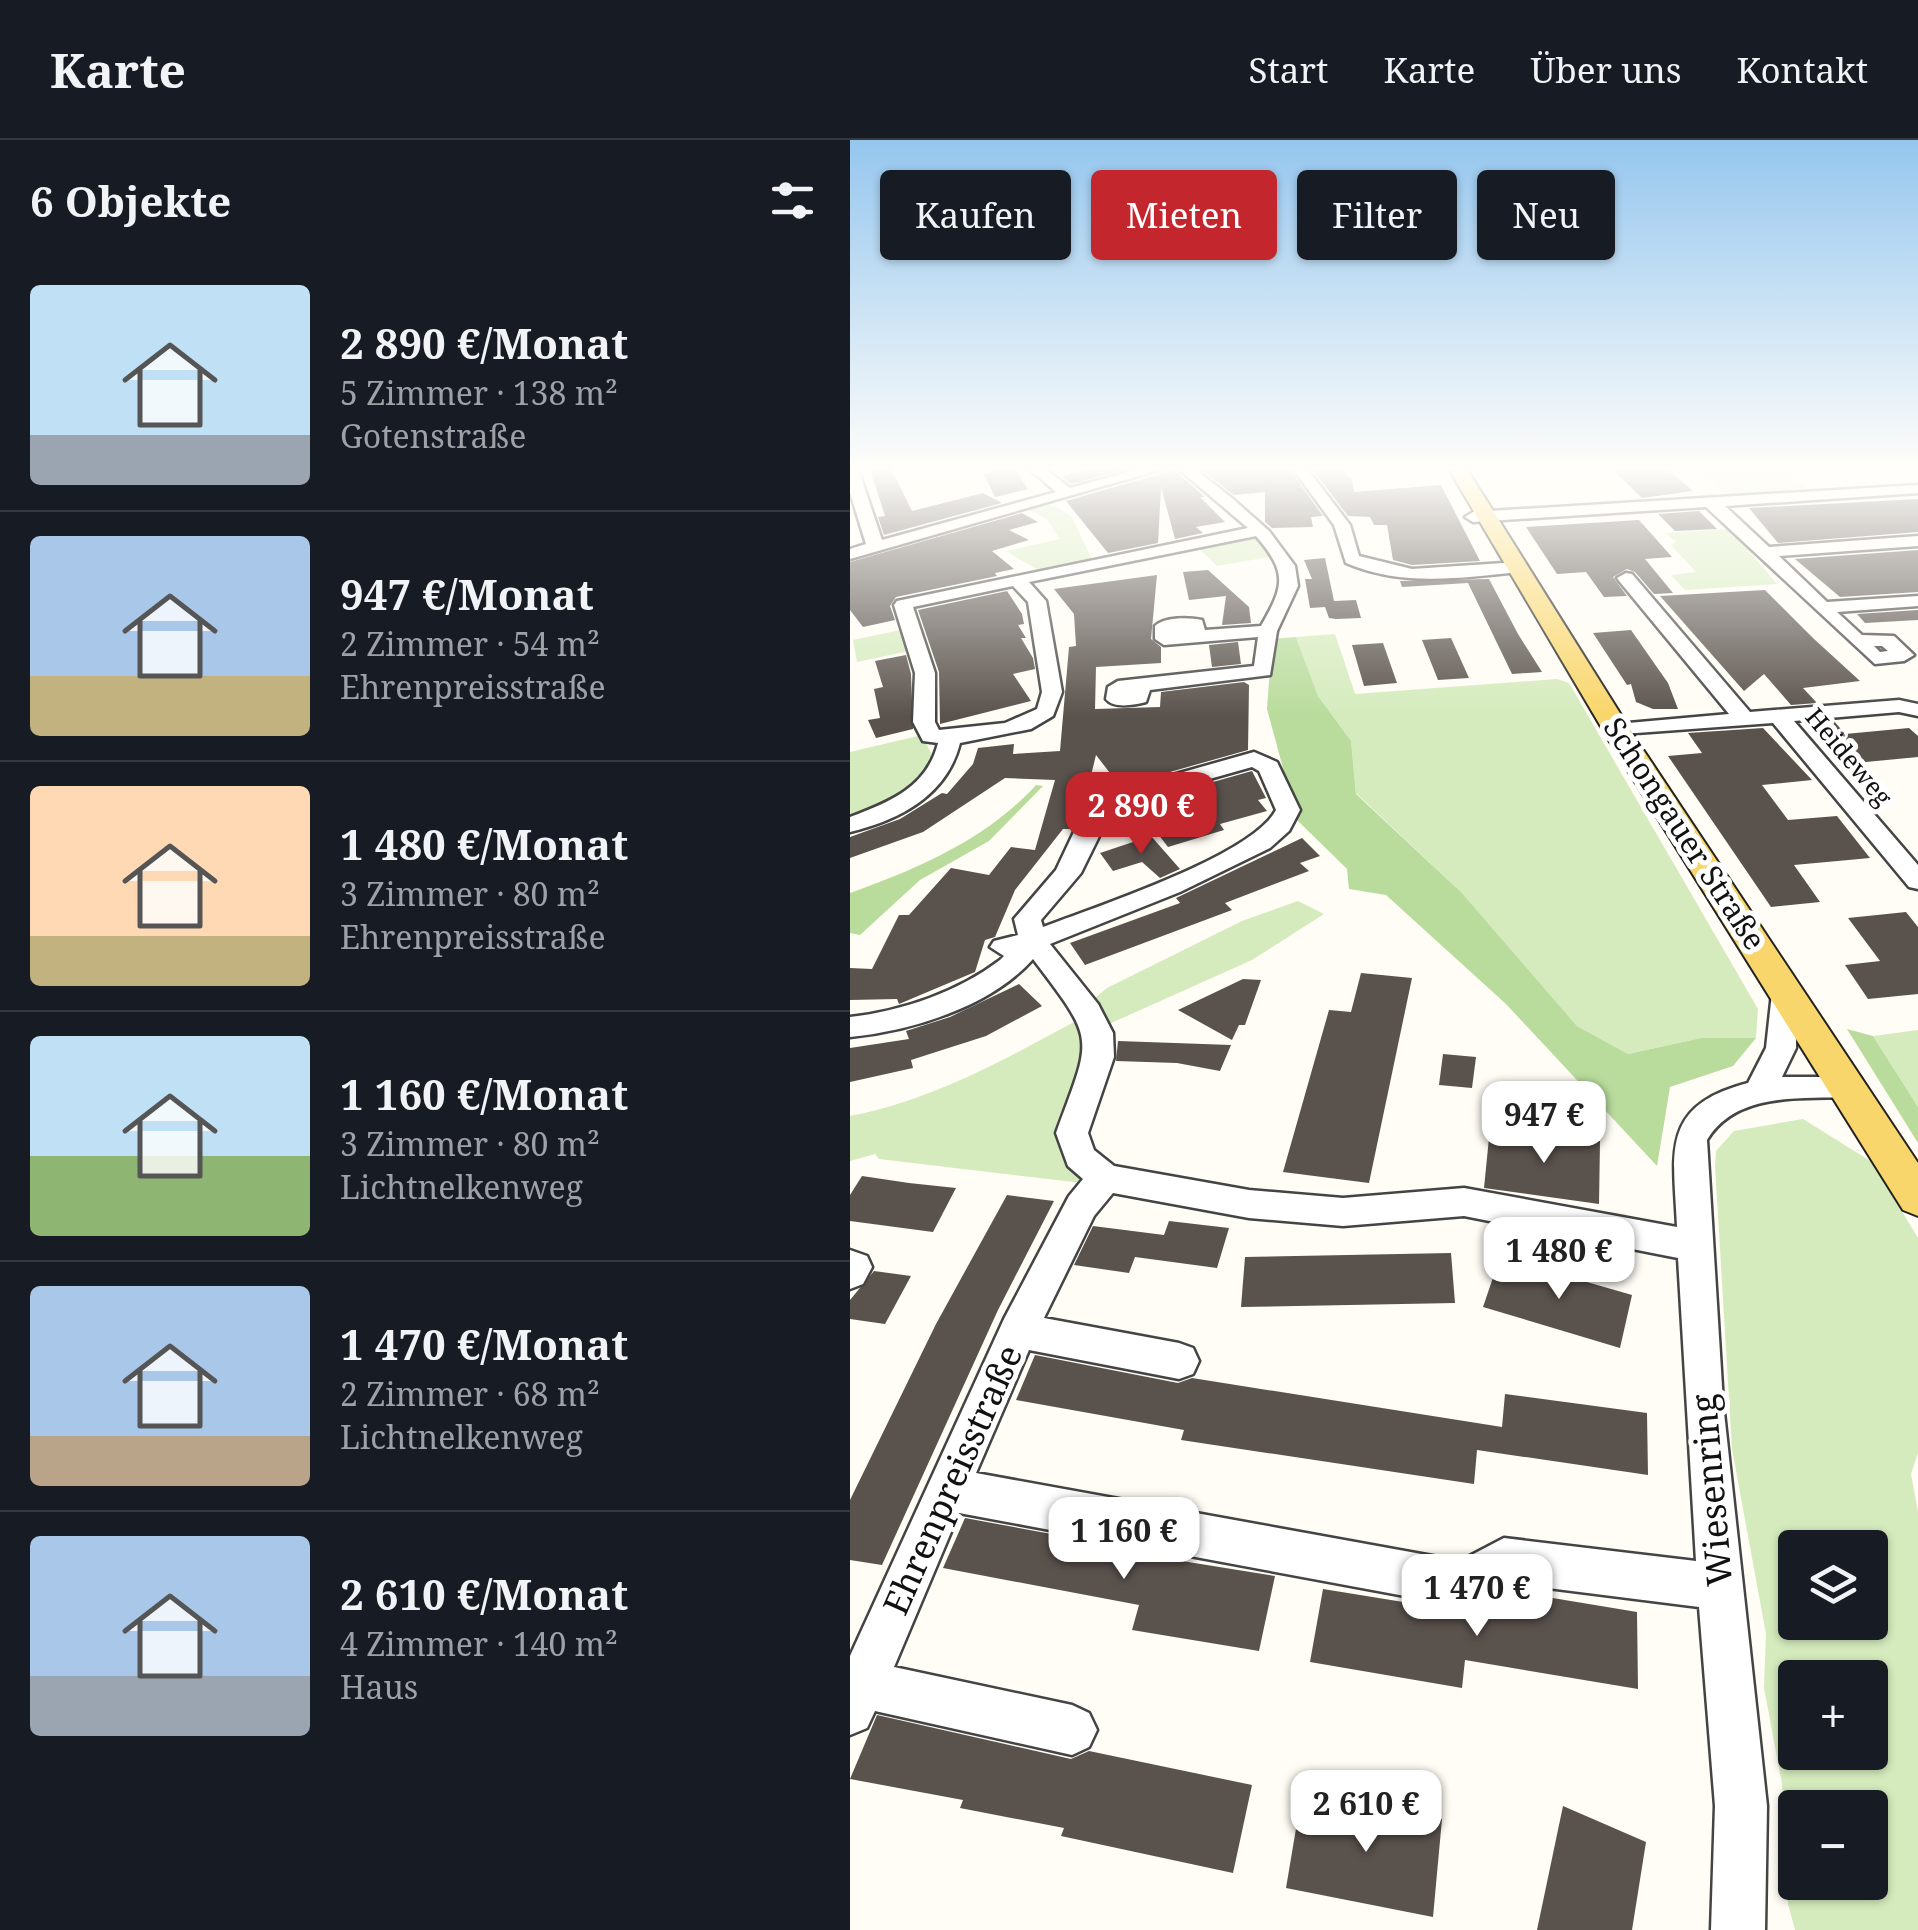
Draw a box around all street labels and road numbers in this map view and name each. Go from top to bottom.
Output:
street label: Heideweg [1799,700,1901,813]
street label: Schongauer Straße [1595,709,1776,957]
street label: Ehrenpreisstraße [871,1337,1032,1622]
street label: Wiesenring [1679,1392,1742,1588]

